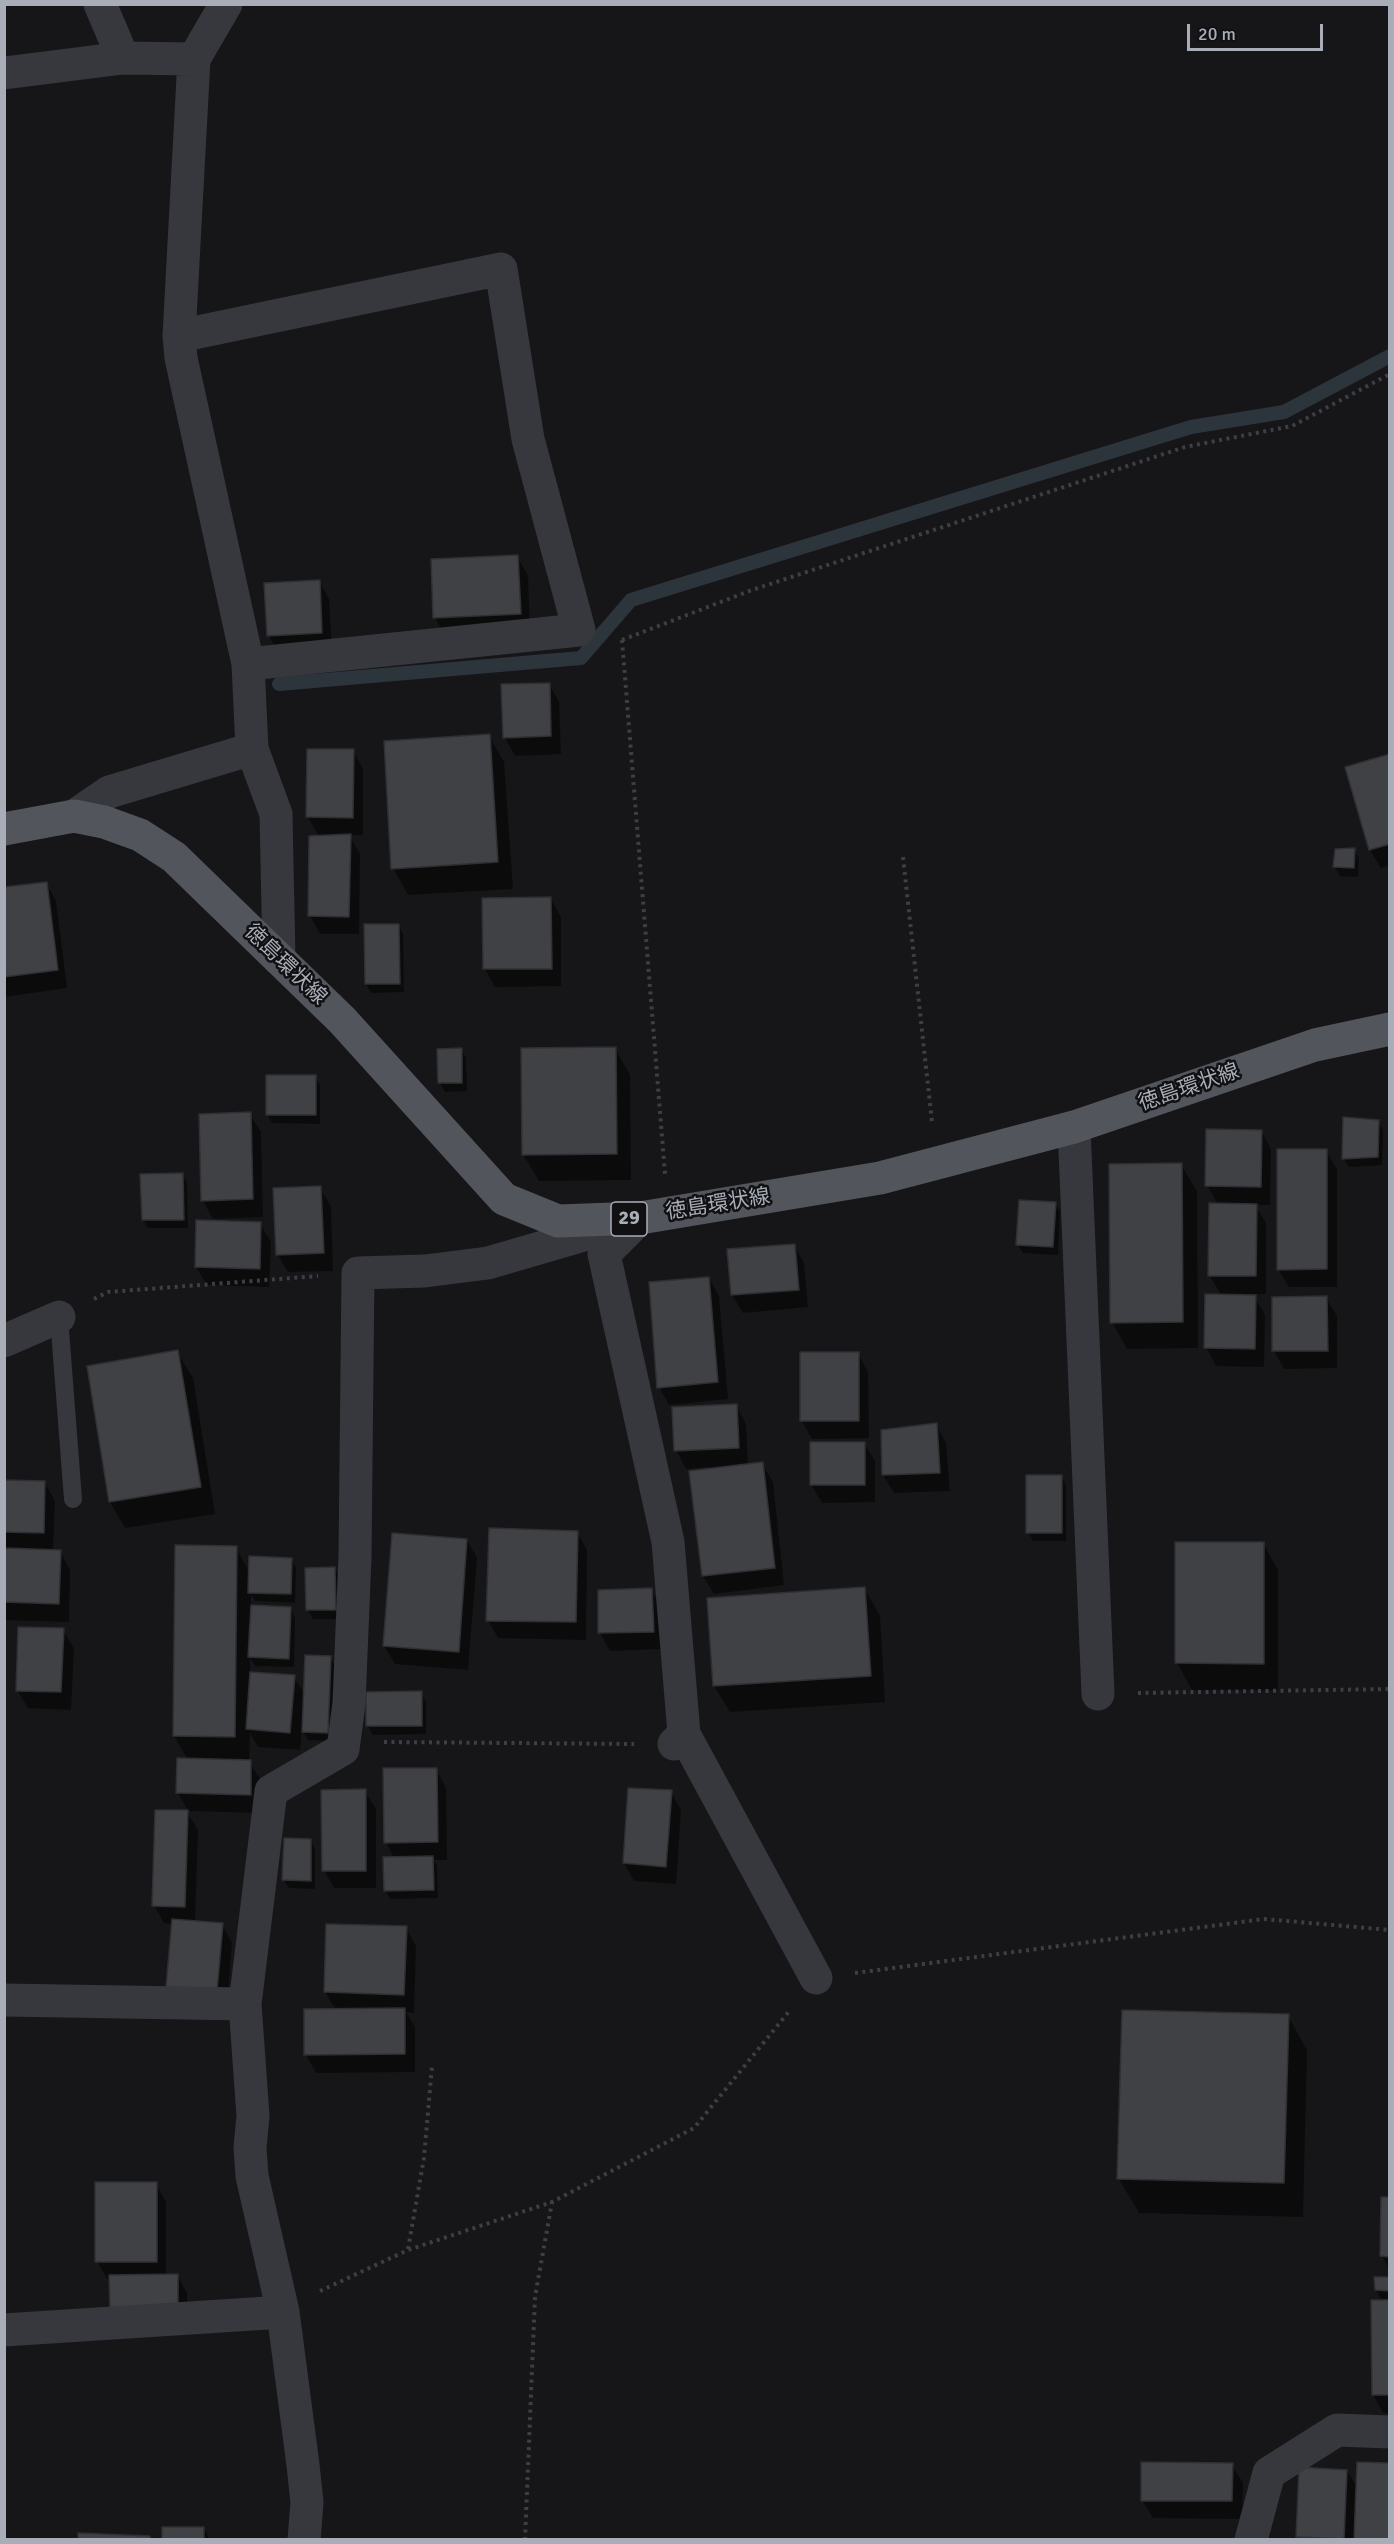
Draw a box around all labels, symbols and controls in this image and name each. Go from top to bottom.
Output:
scale bar [1190,12,1326,50]
text: 20 m [1198,23,1236,45]
street label: 徳島環状線 [238,919,332,1011]
street label: 徳島環状線 [1135,1059,1243,1117]
street label: 徳島環状線 [664,1184,772,1226]
road number: 29 [611,1202,647,1236]

